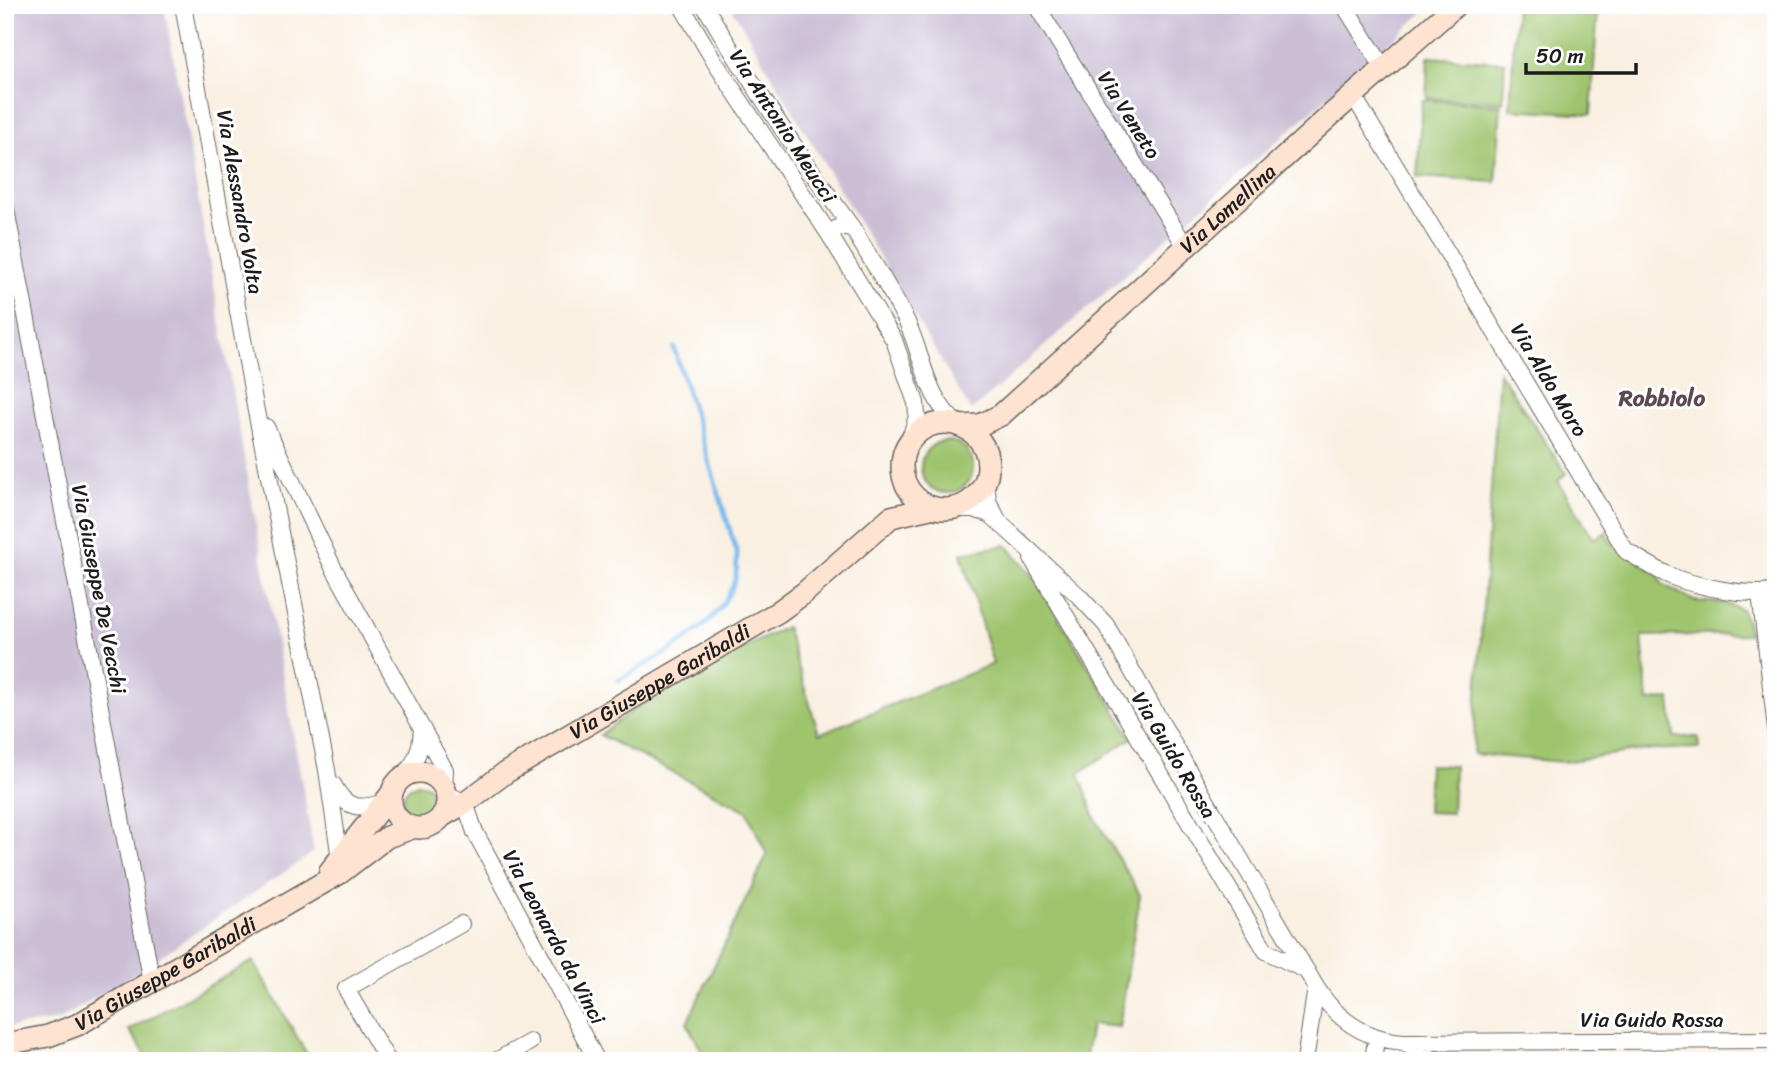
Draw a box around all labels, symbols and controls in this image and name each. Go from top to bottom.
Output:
scale bar [1526,32,1636,76]
text: 50 m [1536,37,1584,75]
street label: Via Antonio Meucci [719,41,848,212]
street label: Via Veneto [1087,63,1171,167]
street label: Via Alessandro Volta [205,107,275,298]
street label: Via Lomellina [1170,154,1286,263]
street label: Via Aldo Moro [1500,315,1598,445]
district label: Robbiolo [1618,378,1706,419]
street label: Via Giuseppe De Vecchi [60,481,138,698]
street label: Via Giuseppe Garibaldi [562,613,759,750]
street label: Via Guido Rossa [1121,684,1227,827]
street label: Via Leonardo da Vinci [492,843,617,1033]
street label: Via Giuseppe Garibaldi [67,905,265,1042]
street label: Via Guido Rossa [1580,1001,1724,1039]

